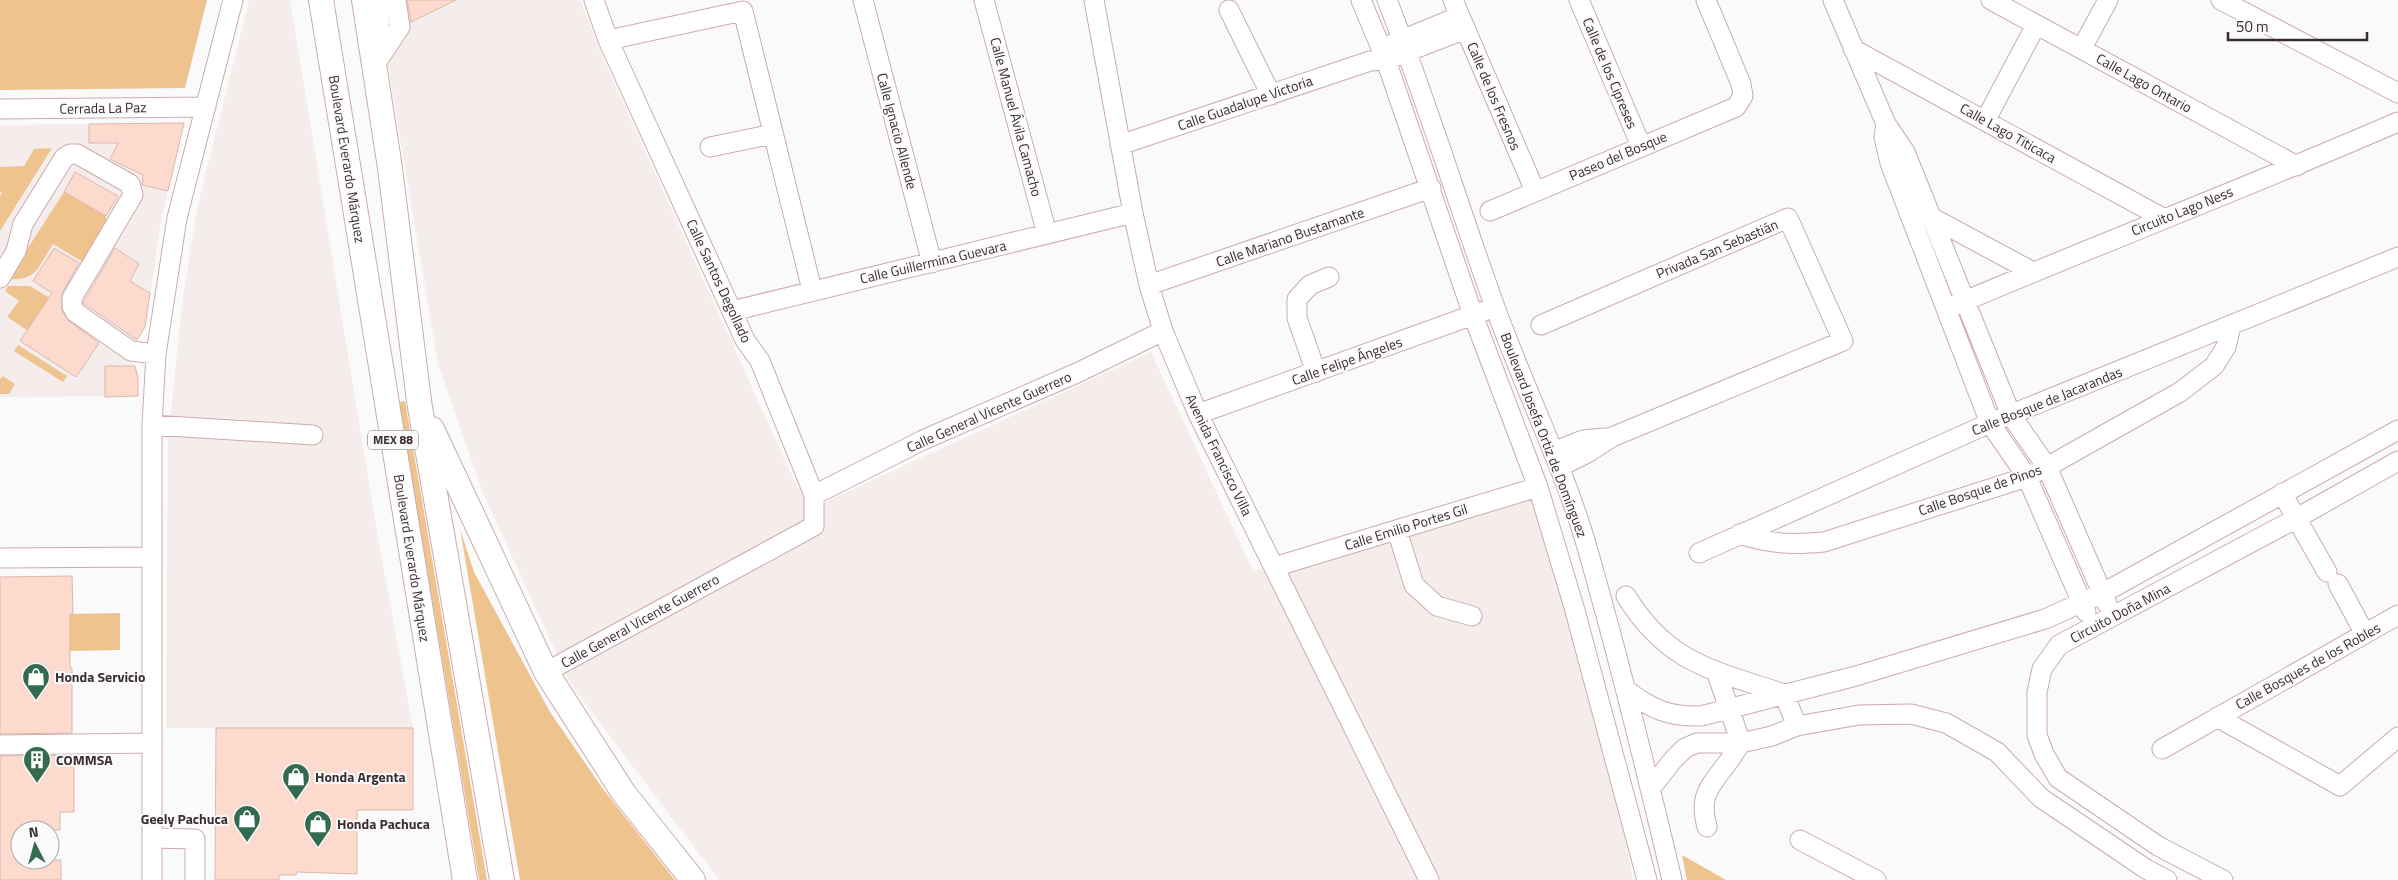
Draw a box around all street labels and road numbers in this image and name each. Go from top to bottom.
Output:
street label: Calle de los Cipreses [1578,14,1643,132]
street label: Calle Manuel Ávila Camacho [985,35,1048,199]
street label: Calle de los Fresnos [1462,38,1527,153]
street label: Calle Lago Ontario [2093,48,2196,118]
street label: Calle Ignacio Allende [872,70,923,191]
street label: Calle Guadalupe Victoria [1175,70,1315,135]
street label: Boulevard Everardo Márquez [324,73,371,244]
street label: Cerrada La Paz [59,96,147,119]
street label: Calle Lago Titicaca [1956,97,2060,168]
street label: Paseo del Bosque [1566,125,1670,186]
street label: Circuito Lago Ness [2128,181,2236,241]
street label: Calle Mariano Bustamante [1213,201,1367,272]
street label: Privada San Sebastián [1653,213,1781,284]
street label: Calle Santos Degollado [682,216,757,346]
street label: Calle Guillermina Guevara [858,234,1008,289]
street label: Boulevard Josefa Ortiz de Domínguez [1496,329,1593,540]
street label: Calle Felipe Ángeles [1289,331,1405,390]
street label: Calle Bosque de Jacarandas [1968,361,2125,440]
street label: Calle General Vicente Guerrero [903,366,1075,457]
street label: Avenida Francisco Villa [1181,390,1258,519]
road number: MEX 88 [368,430,418,450]
street label: Calle Bosque de Pinos [1915,459,2044,520]
street label: Boulevard Everardo Márquez [389,472,436,643]
street label: Calle Emilio Portes Gil [1342,498,1470,555]
street label: Calle General Vicente Guerrero [557,568,723,673]
street label: Circuito Doña Mina [2066,577,2174,648]
street label: Calle Bosques de los Robles [2231,617,2384,714]

